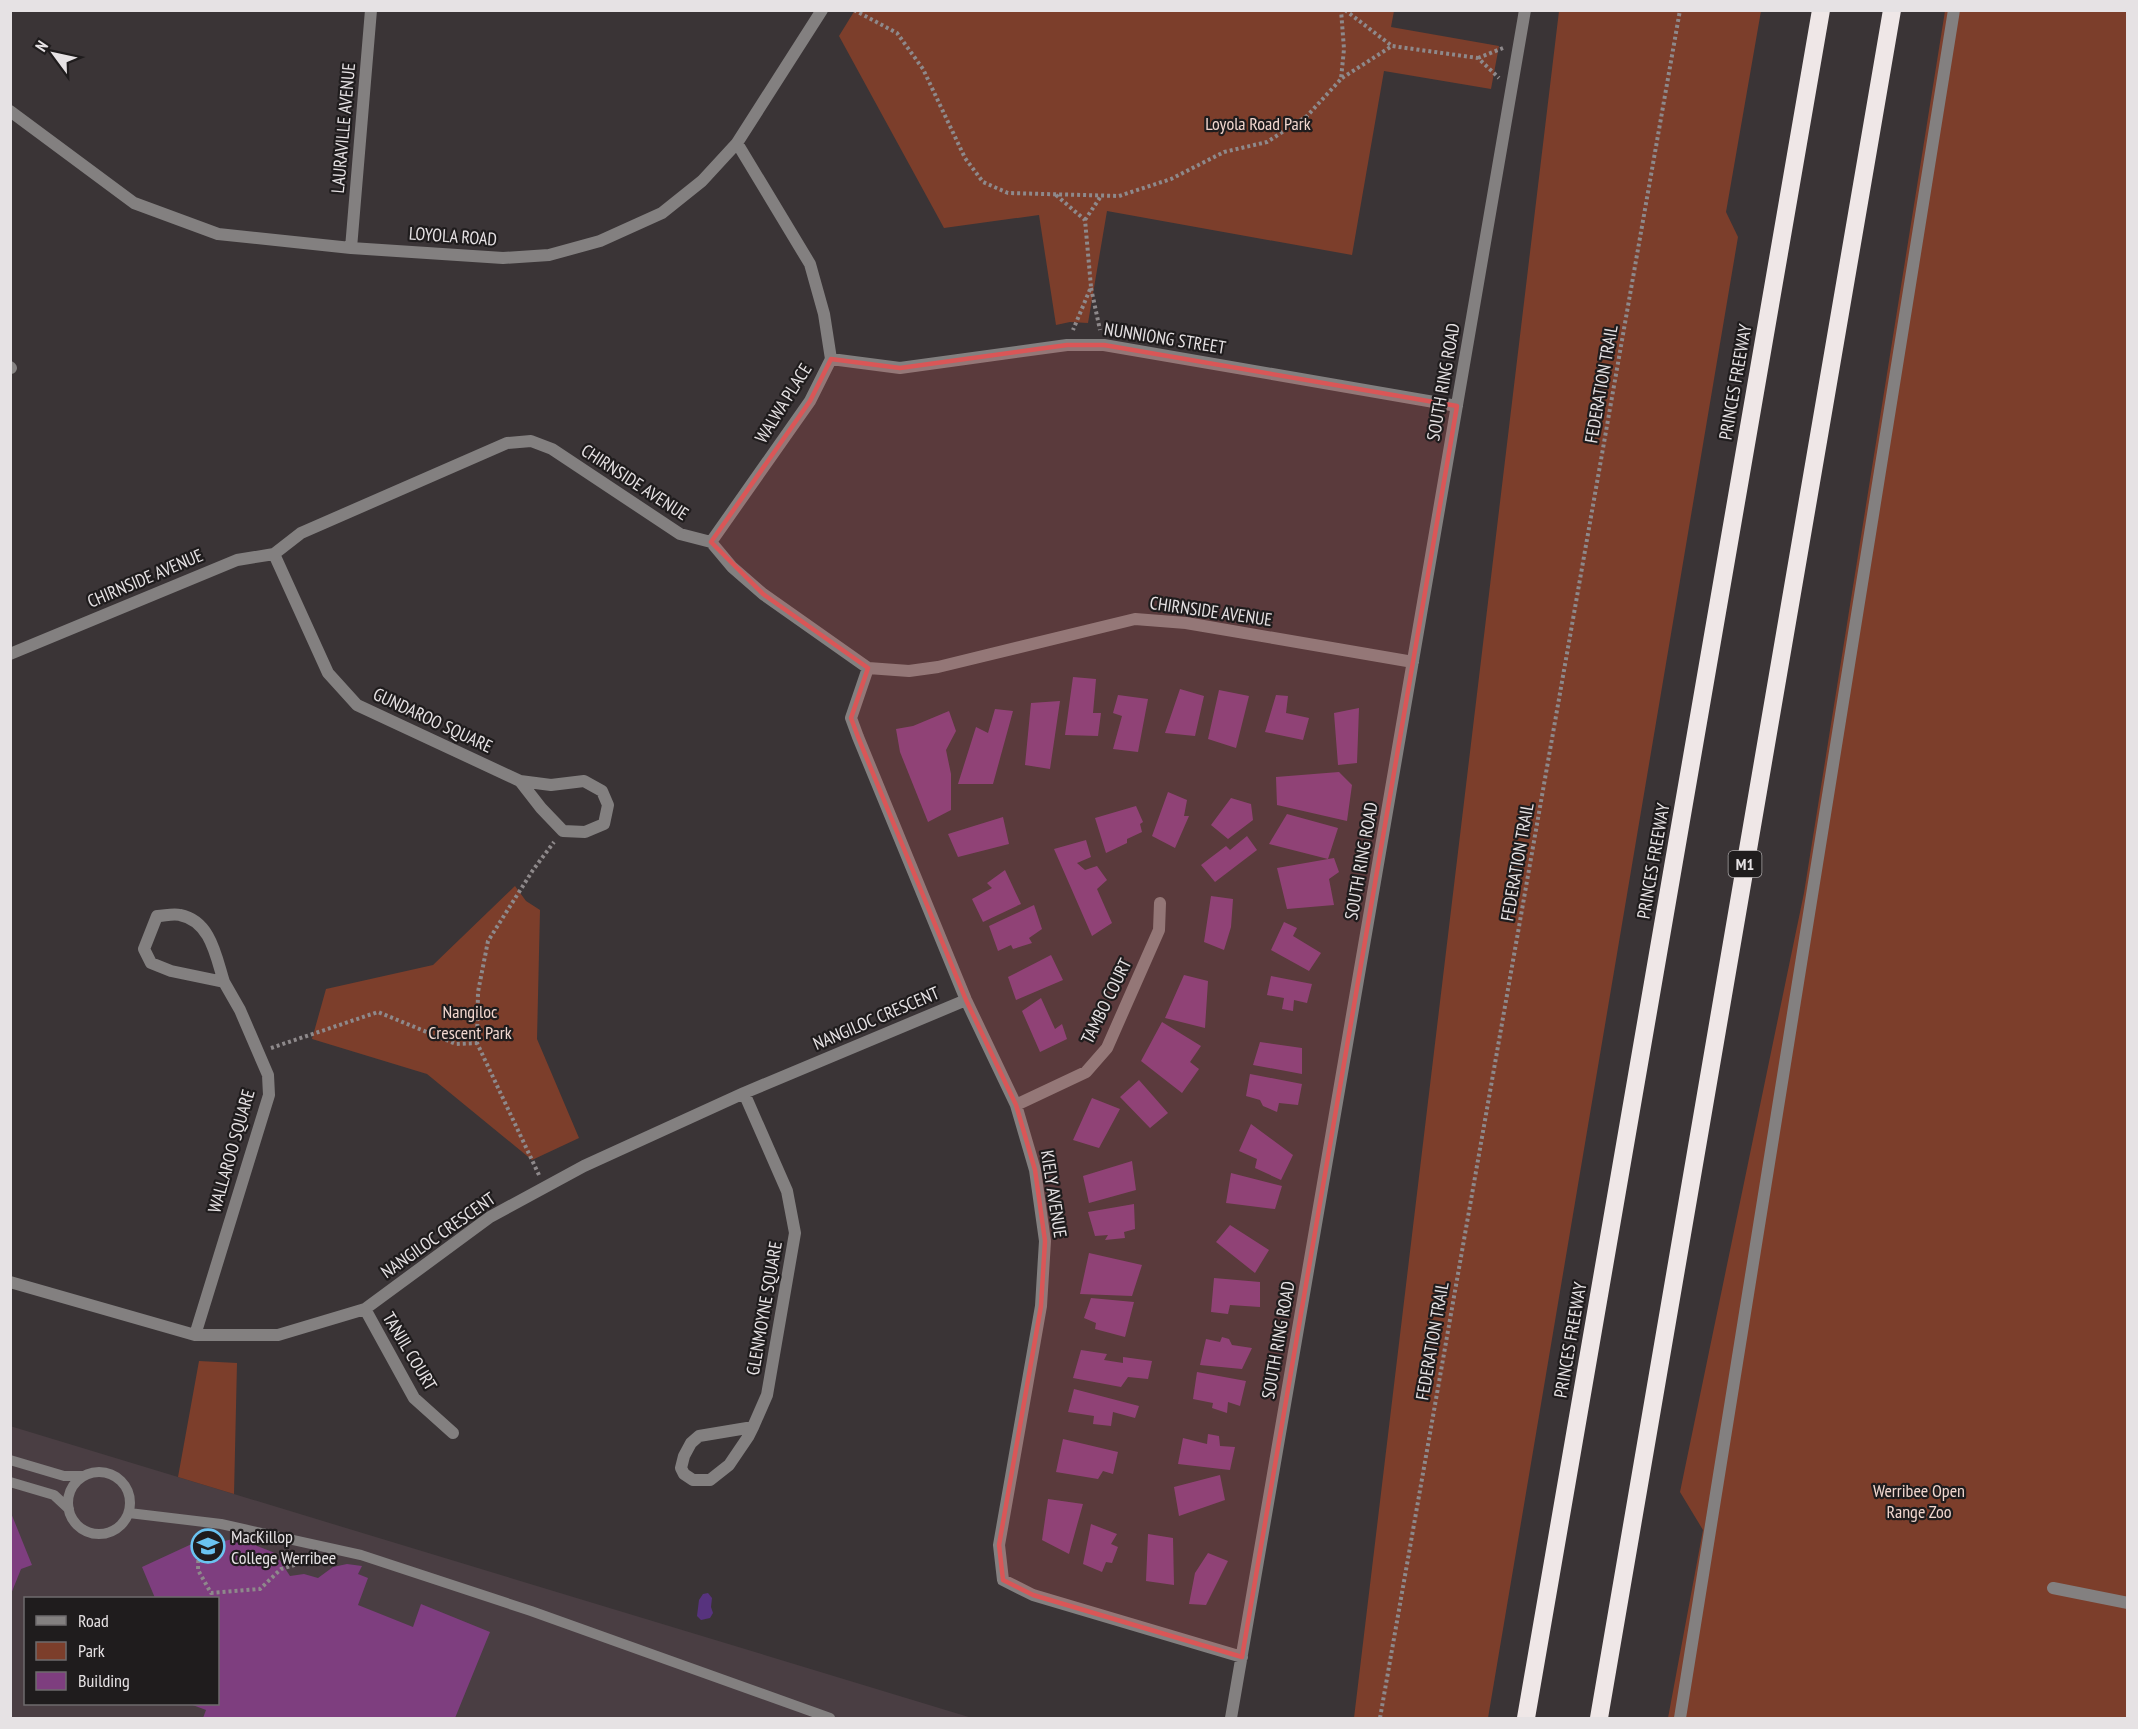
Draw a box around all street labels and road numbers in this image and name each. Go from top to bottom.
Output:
street label: LAURAVILLE AVENUE [326,62,360,194]
street label: LOYOLA ROAD [408,221,498,251]
street label: NUNNIONG STREET [1103,317,1227,359]
street label: SOUTH RING ROAD [1421,321,1465,443]
street label: PRINCES FREEWAY [1714,322,1757,442]
street label: FEDERATION TRAIL [1579,323,1623,445]
street label: WALWA PLACE [749,359,817,447]
street label: CHIRNSIDE AVENUE [577,439,693,525]
street label: CHIRNSIDE AVENUE [84,543,206,613]
street label: CHIRNSIDE AVENUE [1148,591,1274,631]
street label: GUNDAROO SQUARE [370,682,496,758]
street label: SOUTH RING ROAD [1339,800,1383,922]
street label: FEDERATION TRAIL [1495,801,1539,923]
street label: PRINCES FREEWAY [1632,801,1675,921]
road number: M1 [1728,851,1762,877]
street label: TAMBO COURT [1075,955,1137,1047]
street label: NANGILOC CRESCENT [809,981,943,1055]
street label: WALLAROO SQUARE [202,1087,260,1215]
street label: KIELY AVENUE [1036,1148,1072,1240]
street label: NANGILOC CRESCENT [376,1187,500,1283]
street label: GLENMOYNE SQUARE [741,1239,787,1377]
street label: SOUTH RING ROAD [1256,1279,1300,1401]
street label: FEDERATION TRAIL [1410,1280,1454,1402]
street label: PRINCES FREEWAY [1549,1280,1592,1400]
street label: TANJIL COURT [378,1308,442,1394]

